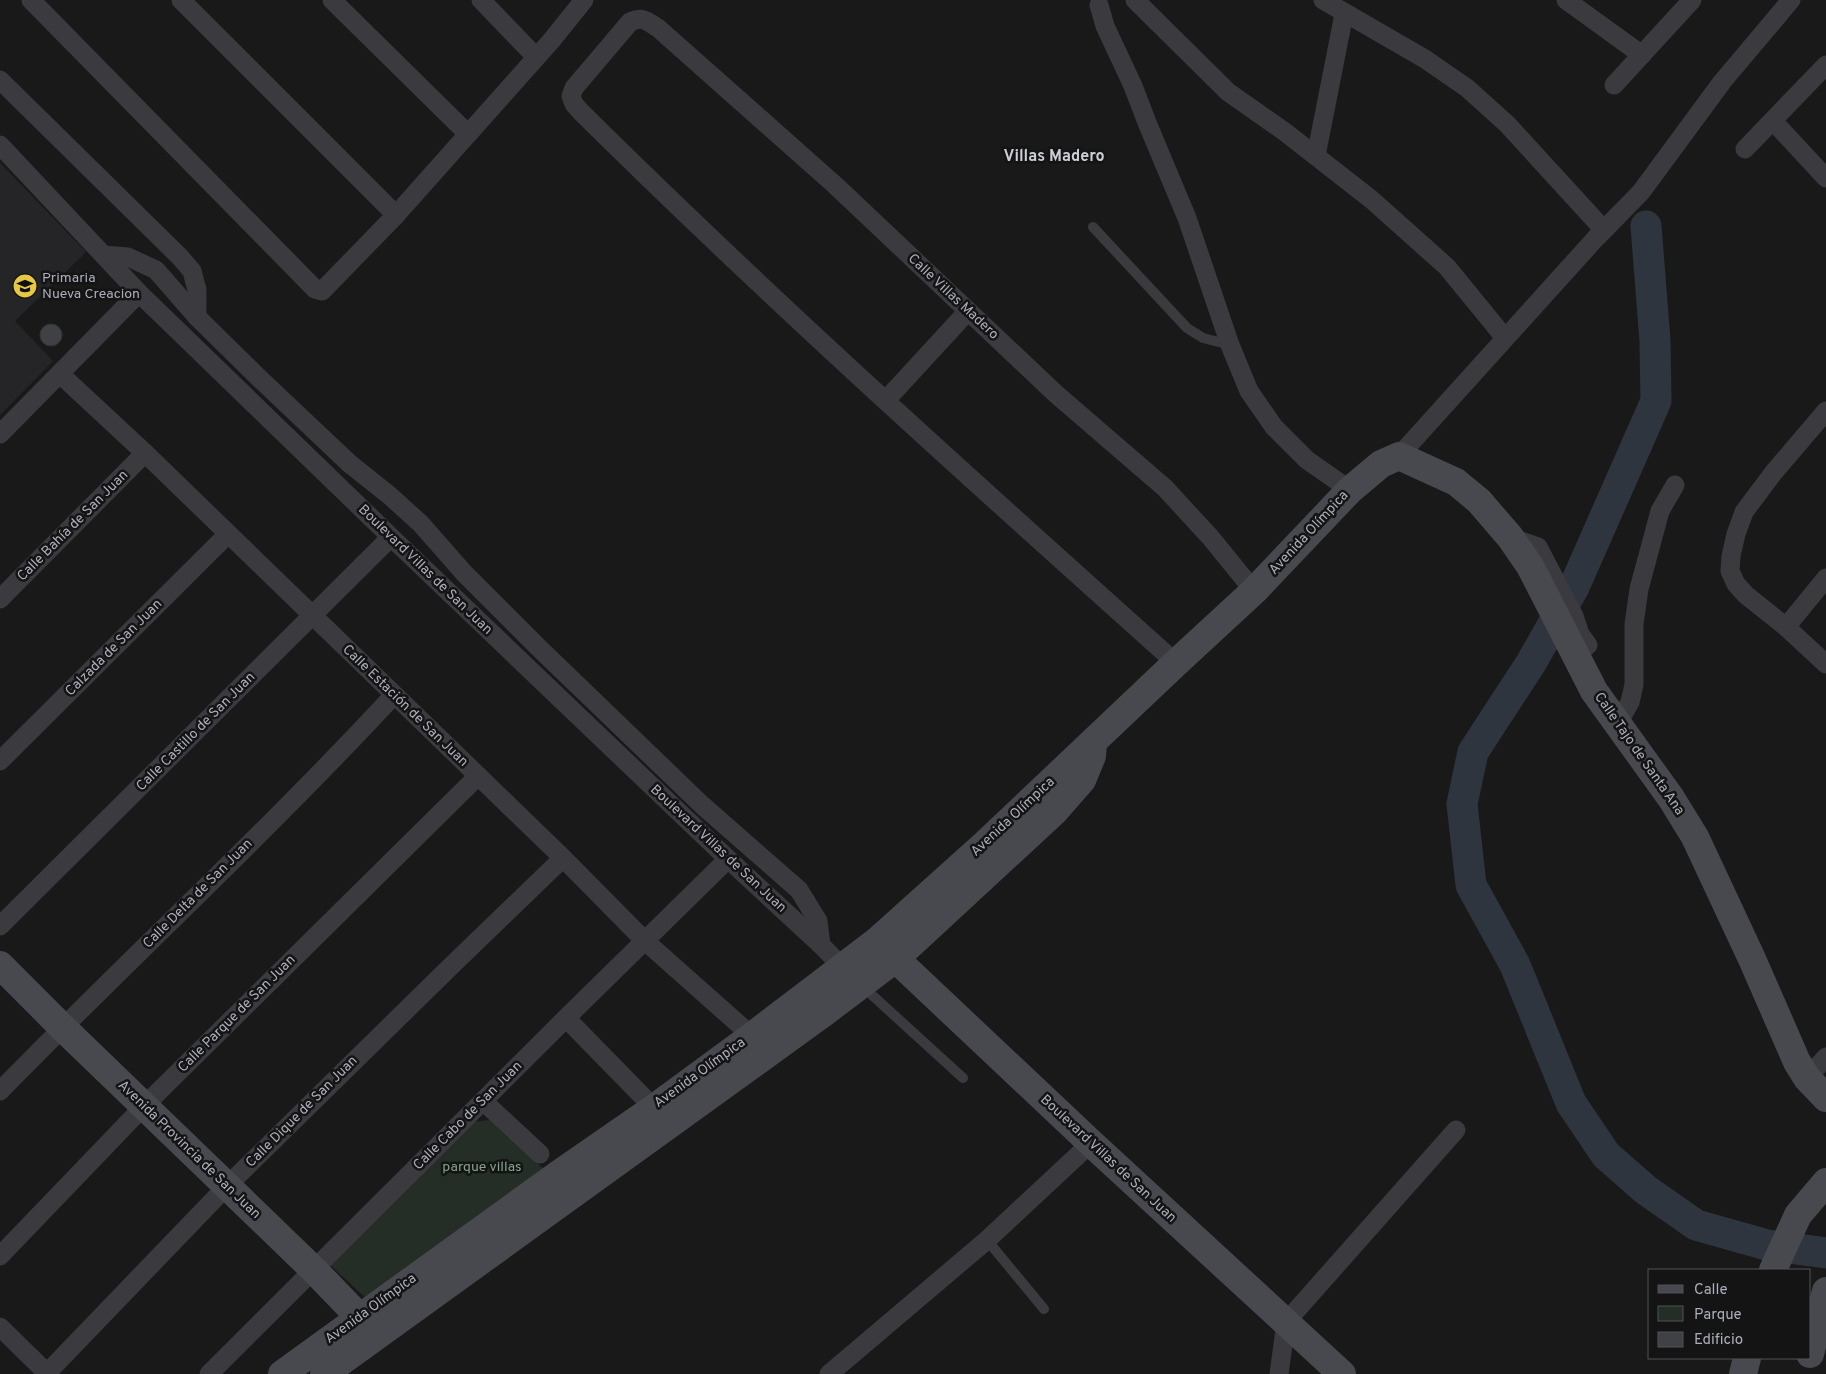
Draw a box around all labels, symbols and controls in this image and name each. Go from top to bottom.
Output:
district label: Villas Madero [1003,147,1105,167]
street label: Calle Villas Madero [904,251,1002,344]
place label: Primaria Nueva Creacion [42,270,140,303]
school or university icon: Primaria Nueva Creacion [12,273,38,299]
street label: Calle Bahía de San Juan [14,467,132,585]
street label: Avenida Olímpica [1266,487,1352,579]
street label: Boulevard Villas de San Juan [354,501,496,639]
street label: Calzada de San Juan [62,596,166,700]
street label: Calle Estación de San Juan [339,641,471,771]
street label: Calle Castillo de San Juan [133,669,259,795]
street label: Calle Tajo de Santa Ana [1590,689,1688,819]
street label: Avenida Olímpica [967,774,1059,860]
street label: Boulevard Villas de San Juan [646,781,790,917]
street label: Calle Delta de San Juan [140,836,256,952]
street label: Calle Parque de San Juan [175,952,299,1076]
street label: Avenida Olímpica [651,1034,749,1112]
street label: Calle Dique de San Juan [243,1053,361,1171]
street label: Calle Cabo de San Juan [410,1058,526,1174]
street label: Avenida Provincia de San Juan [114,1077,264,1223]
street label: Boulevard Villas de San Juan [1036,1091,1180,1227]
park label: parque villas [442,1159,522,1176]
legend [1648,1269,1811,1359]
street label: Avenida Olímpica [322,1270,420,1348]
text: Calle [1694,1281,1728,1300]
text: Parque [1694,1306,1742,1325]
text: Edificio [1694,1331,1743,1350]

